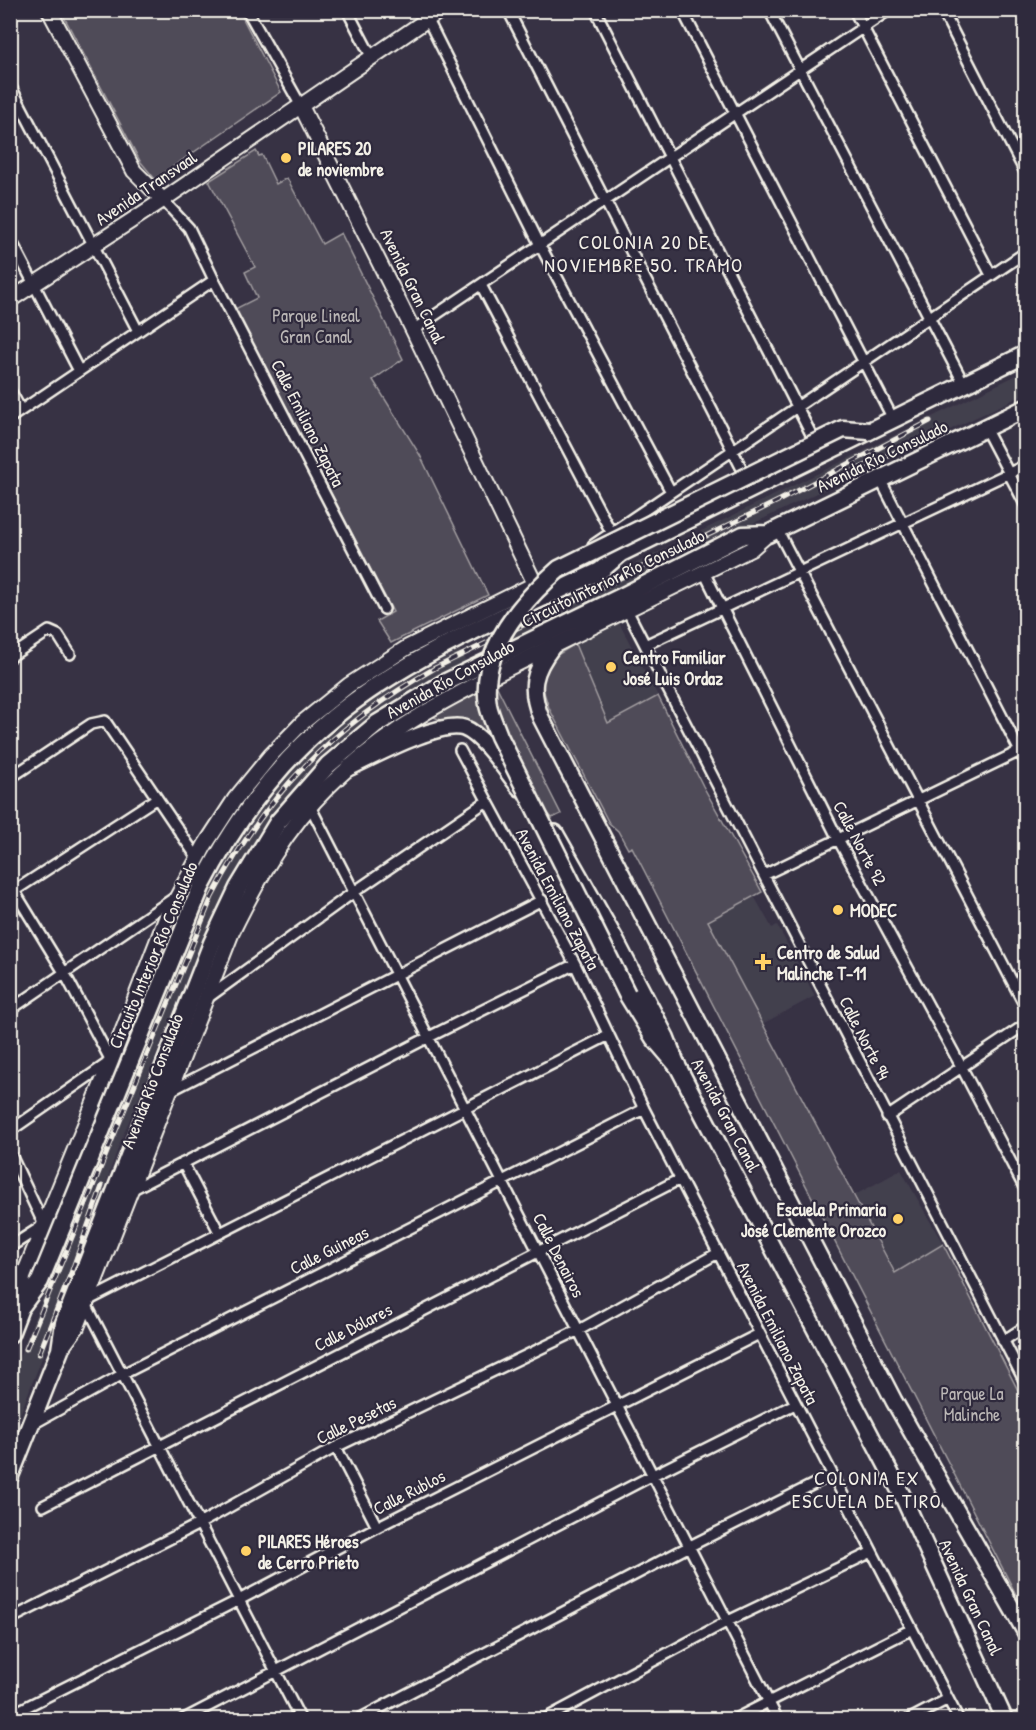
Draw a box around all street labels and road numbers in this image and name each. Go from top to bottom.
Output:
street label: Avenida Transvaal [90,145,202,231]
street label: Avenida Gran Canal [374,224,452,348]
street label: Calle Emiliano Zapata [265,355,351,491]
street label: Avenida Río Consulado [812,414,952,498]
street label: Circuito Interior Río Consulado [517,523,709,633]
street label: Avenida Río Consulado [382,633,518,725]
street label: Calle Norte 92 [827,796,893,890]
street label: Avenida Emiliano Zapata [510,824,606,974]
street label: Circuito Interior Río Consulado [102,858,204,1052]
street label: Calle Norte 94 [833,992,897,1084]
street label: Avenida Río Consulado [115,1010,189,1152]
street label: Avenida Gran Canal [686,1054,767,1176]
street label: Calle Denairos [527,1208,591,1302]
street label: Calle Guineas [285,1220,373,1280]
street label: Avenida Emiliano Zapata [731,1257,825,1409]
street label: Calle Dólares [310,1297,396,1357]
street label: Calle Pesetas [312,1390,400,1450]
street label: Calle Rublos [369,1463,449,1521]
street label: Avenida Gran Canal [933,1535,1009,1659]

